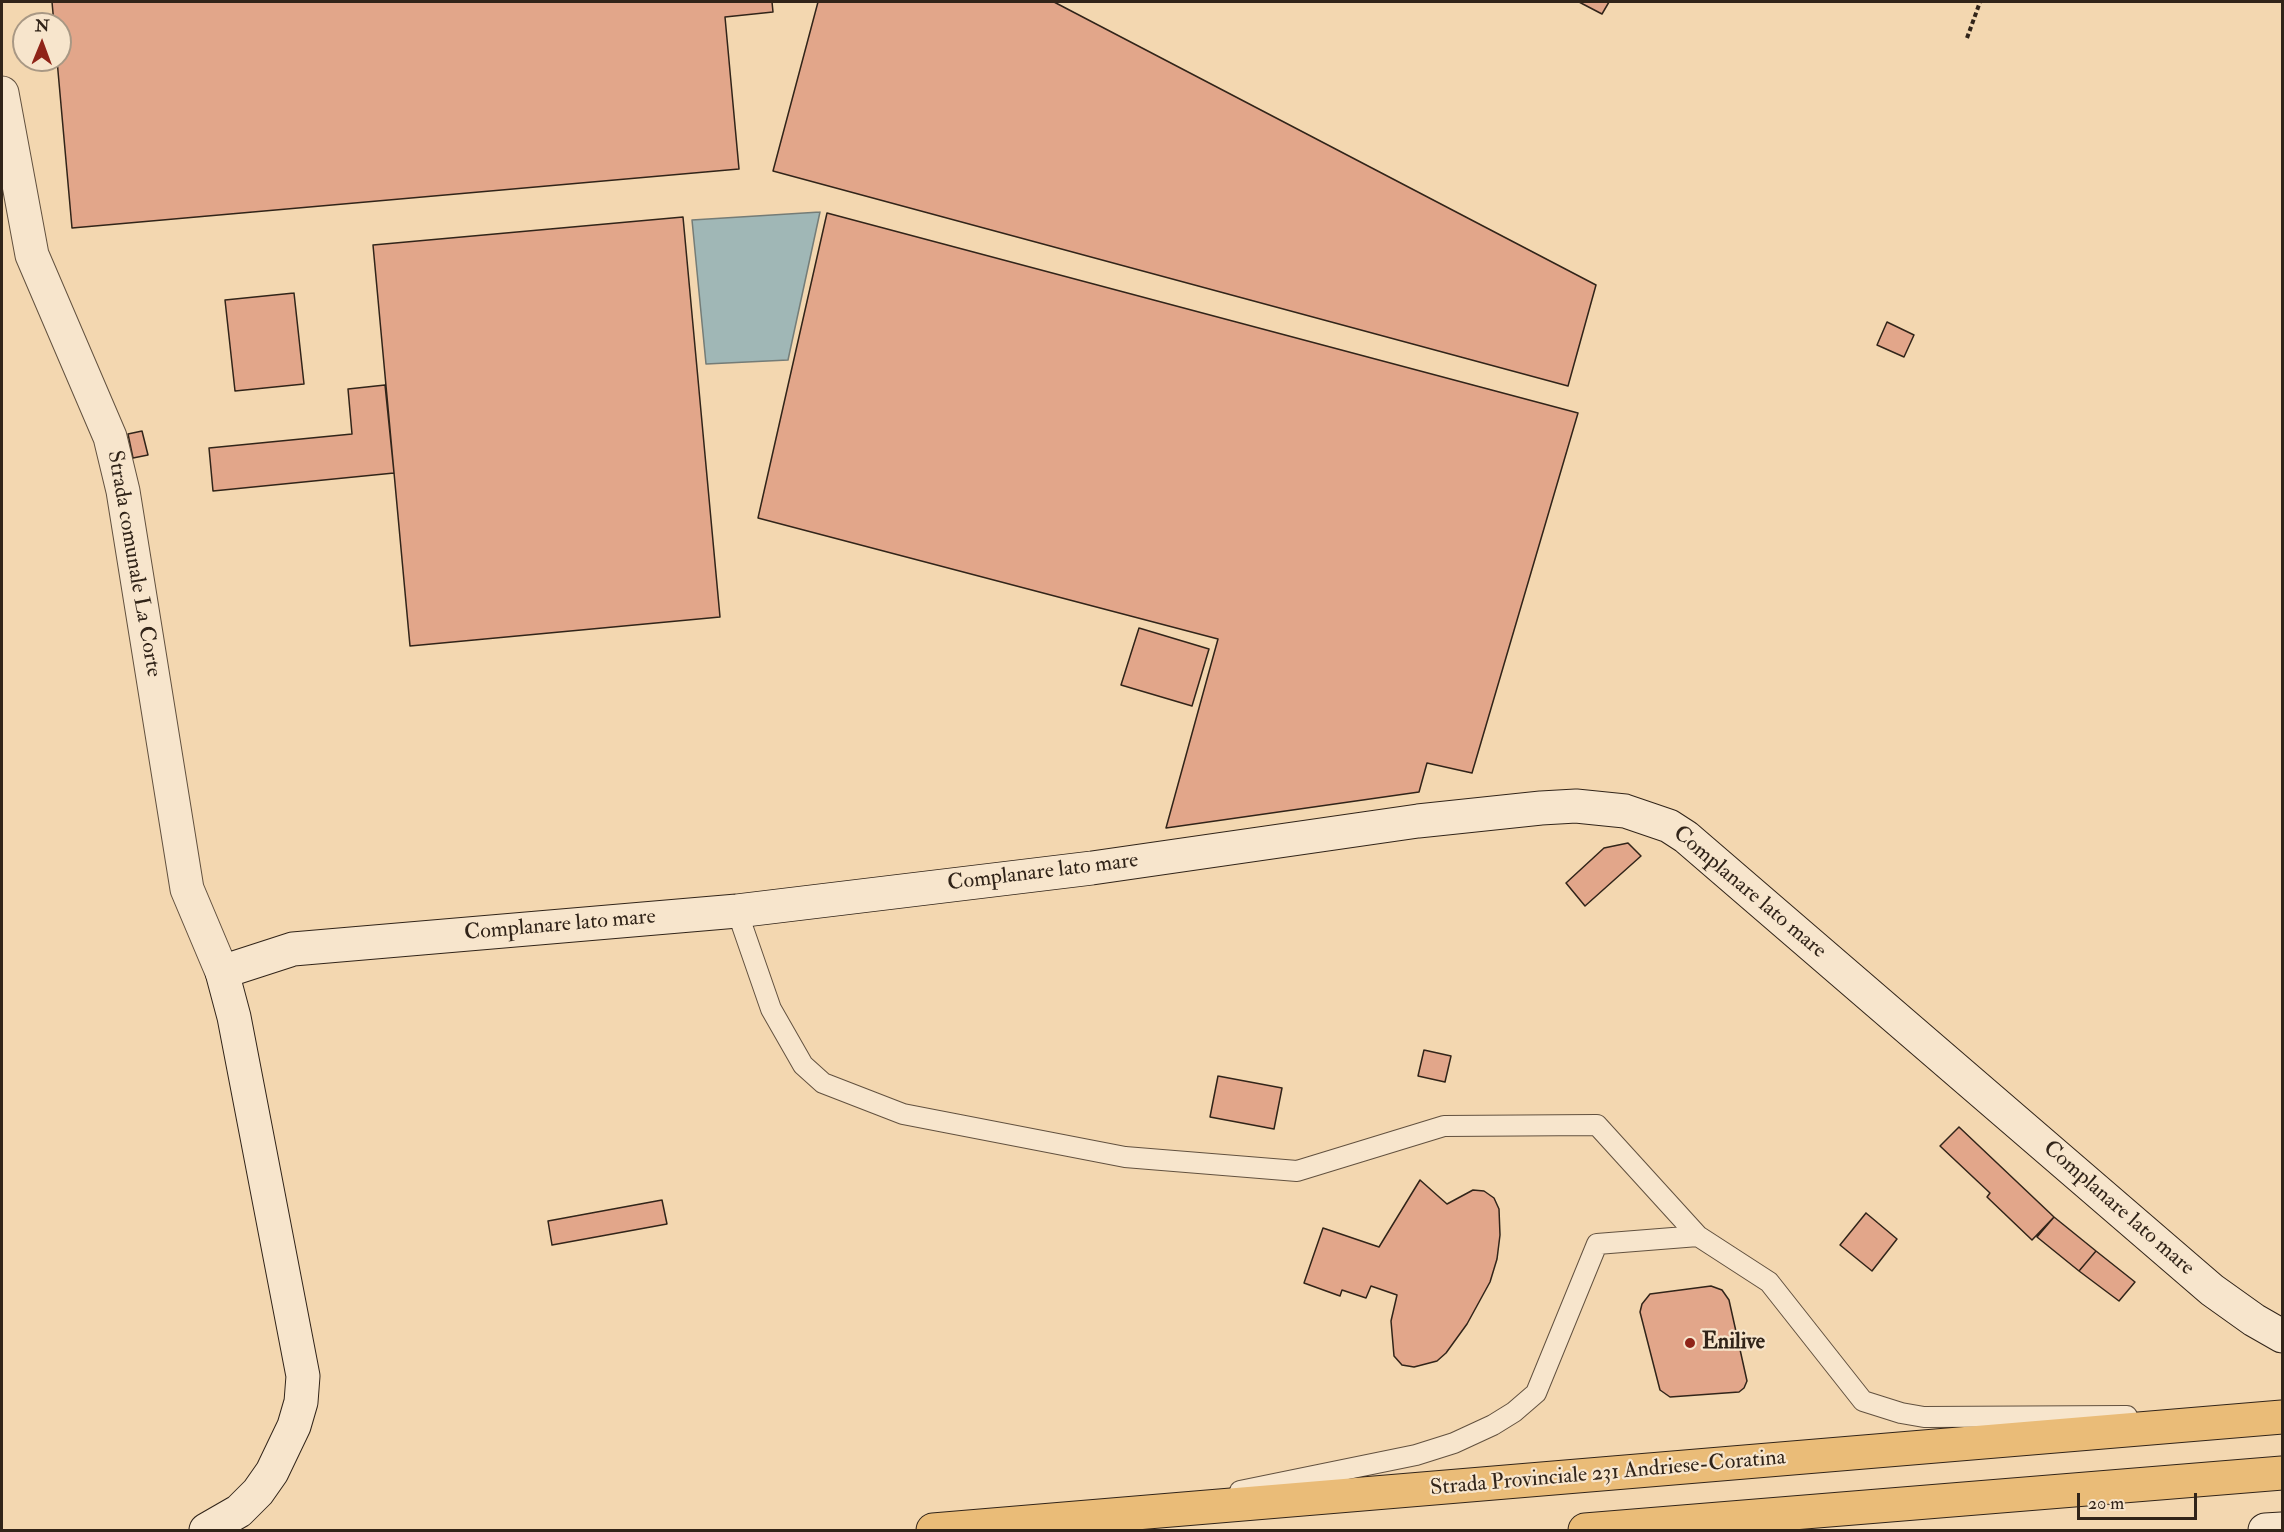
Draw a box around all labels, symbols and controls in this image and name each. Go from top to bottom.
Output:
north arrow [12,12,72,72]
text: N [35,16,50,36]
street label: Strada comunale La Corte [100,449,166,679]
street label: Complanare lato mare [1667,821,1831,965]
street label: Complanare lato mare [946,848,1140,898]
street label: Complanare lato mare [463,904,657,948]
street label: Complanare lato mare [2037,1136,2199,1282]
place label: Enilive [1702,1330,1765,1356]
marker: Enilive [1683,1336,1697,1350]
street label: Strada Provinciale 231 Andriese-Coratina [1429,1445,1787,1503]
scale bar [2080,1481,2200,1519]
text: 20 m [2088,1492,2124,1515]

